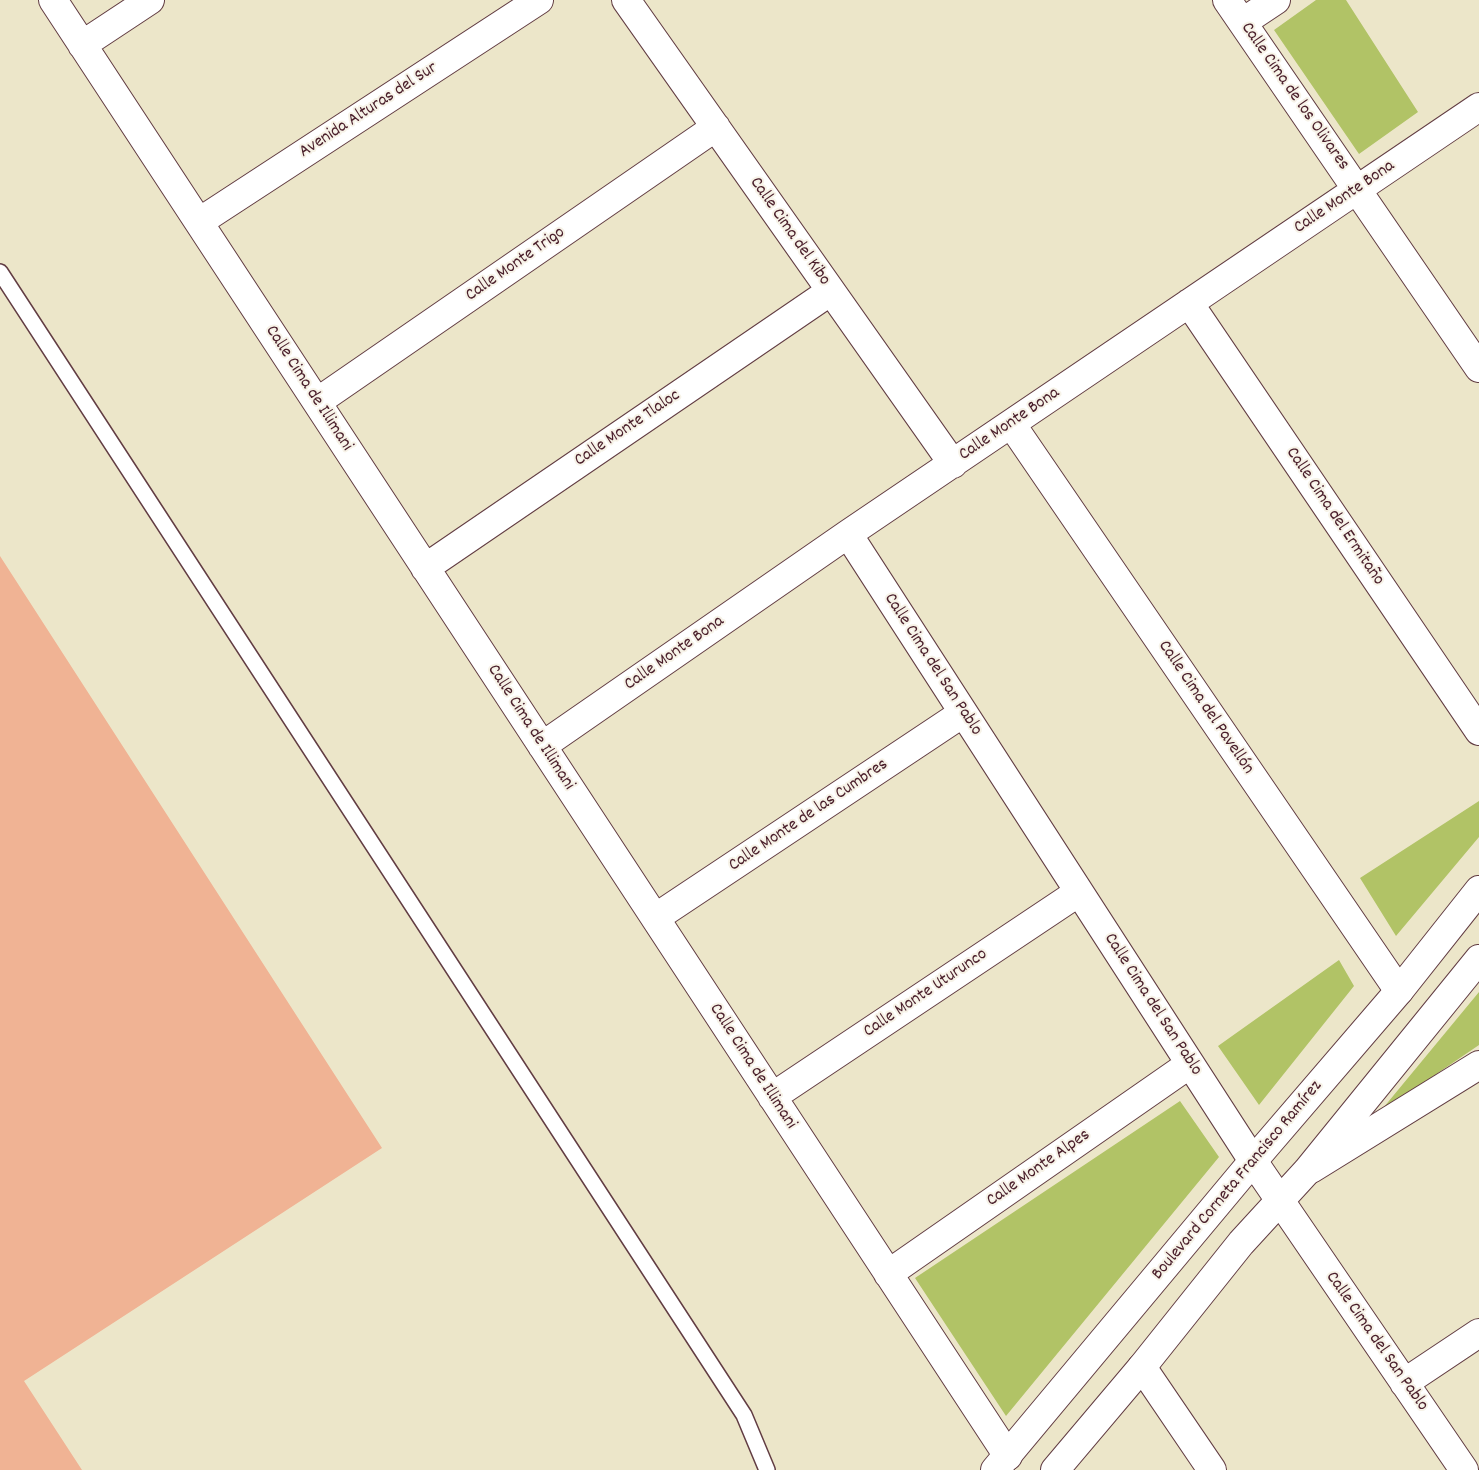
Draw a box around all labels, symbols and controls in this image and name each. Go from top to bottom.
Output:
street label: Calle Cima de los Olivares [1235,19,1353,175]
street label: Avenida Alturas del Sur [296,58,442,164]
street label: Calle Monte Bona [1291,156,1399,240]
street label: Calle Cima del Kibo [744,174,834,290]
street label: Calle Monte Trigo [462,223,570,307]
street label: Calle Cima de Illimani [259,322,357,456]
street label: Calle Monte Bona [956,383,1064,467]
street label: Calle Monte Tlaloc [571,386,685,472]
street label: Calle Cima del Ermitaño [1280,444,1388,590]
street label: Calle Cima del San Pablo [878,590,986,740]
street label: Calle Monte Bona [621,612,729,696]
street label: Calle Cima del Pavellón [1152,637,1258,779]
street label: Calle Cima de Illimani [481,661,579,795]
street label: Calle Monte de las Cumbres [725,755,893,877]
street label: Calle Cima del San Pablo [1098,930,1206,1080]
street label: Calle Monte Uturunco [860,945,992,1043]
street label: Calle Cima de Illimani [703,1000,801,1134]
street label: Boulevard Corneta Francisco Ramírez [1148,1077,1328,1285]
street label: Calle Monte Alpes [983,1125,1095,1213]
street label: Calle Cima del San Pablo [1320,1268,1432,1416]

